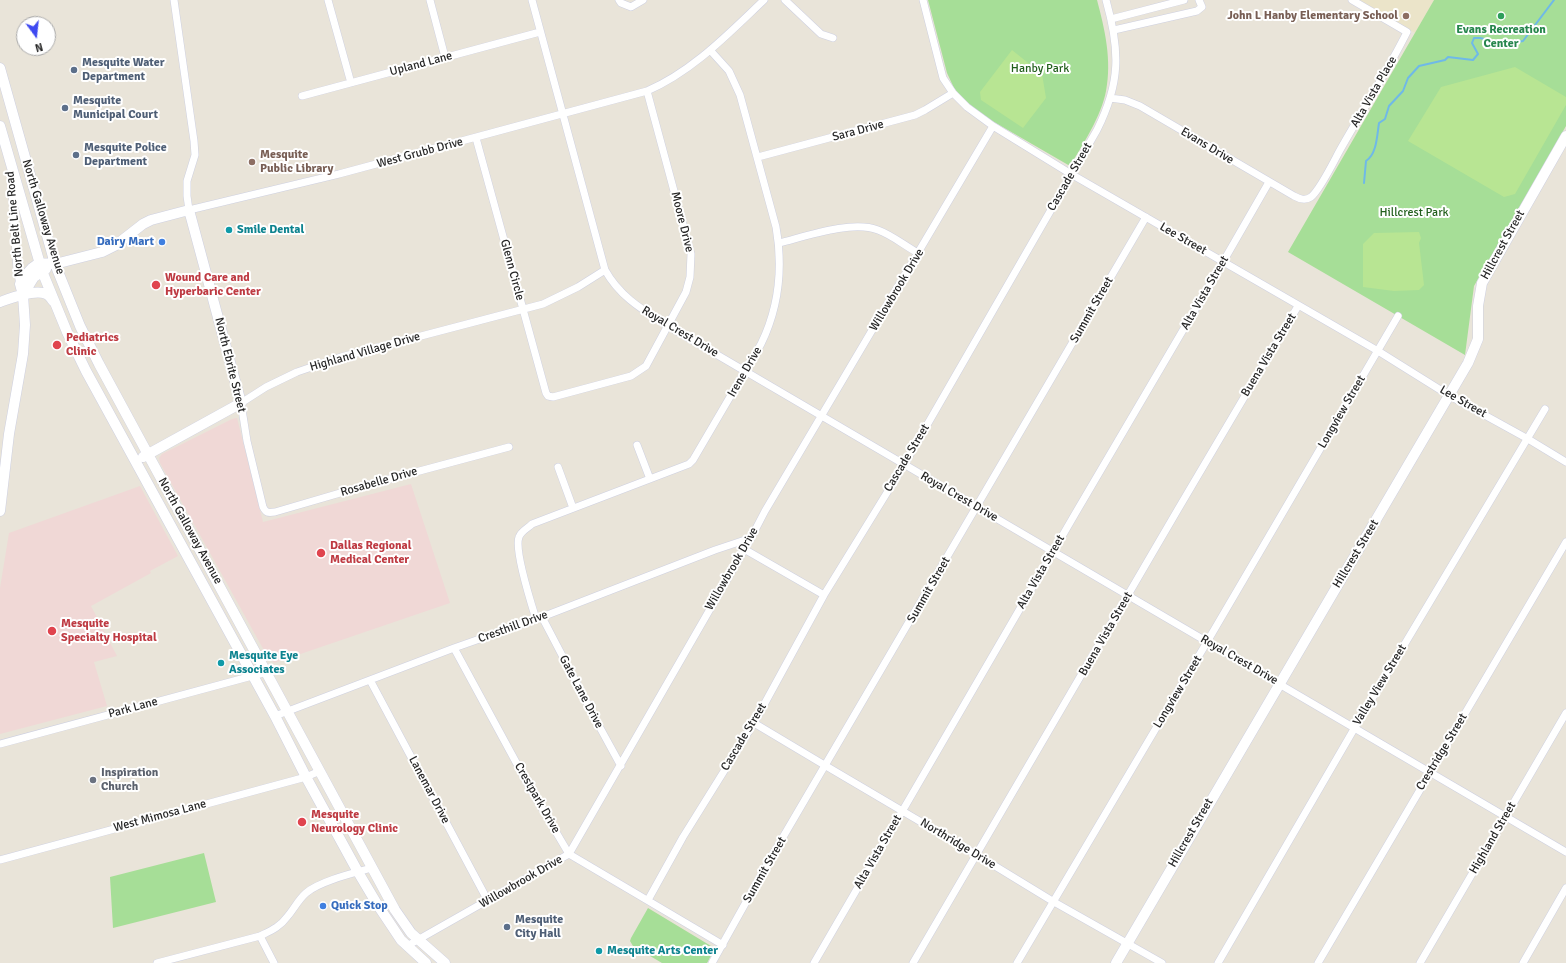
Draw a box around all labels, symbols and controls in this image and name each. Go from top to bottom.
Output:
place label: John L Hanby Elementary School [1227,9,1398,23]
marker: John L Hanby Elementary School [1401,11,1411,21]
marker: Evans Recreation Center [1496,11,1506,21]
north arrow [16,16,56,56]
place label: Evans Recreation Center [1456,23,1546,51]
text: N [34,40,44,54]
street label: Upland Lane [388,49,454,79]
street label: Alta Vista Place [1348,54,1400,130]
place label: Mesquite Water Department [82,56,164,84]
park label: Hanby Park [1011,62,1069,76]
marker: Mesquite Water Department [69,65,79,75]
place label: Mesquite Municipal Court [73,94,158,122]
marker: Mesquite Municipal Court [60,103,70,113]
street label: Sara Drive [831,117,885,145]
street label: Evans Drive [1178,125,1236,167]
street label: West Grubb Drive [375,135,465,171]
street label: Cascade Street [1045,140,1095,214]
place label: Mesquite Police Department [84,141,167,169]
place label: Mesquite Public Library [260,148,334,176]
marker: Mesquite Police Department [71,150,81,160]
marker: Mesquite Public Library [247,157,257,167]
street label: North Galloway Avenue [19,158,67,276]
street label: North Belt Line Road [3,171,27,277]
street label: Moore Drive [668,190,696,254]
park label: Hillcrest Park [1379,206,1449,220]
street label: Hillcrest Street [1478,208,1528,282]
street label: Lee Street [1157,220,1209,258]
place label: Smile Dental [237,223,304,237]
marker: Smile Dental [224,225,234,235]
place label: Dairy Mart [97,235,154,249]
marker: Dairy Mart [157,237,167,247]
street label: Glenn Circle [497,238,527,302]
street label: Willowbrook Drive [867,246,927,334]
street label: Alta Vista Street [1178,253,1232,333]
place label: Wound Care and Hyperbaric Center [165,271,261,299]
street label: Summit Street [1067,275,1117,345]
marker: Wound Care and Hyperbaric Center [150,279,162,291]
street label: Royal Crest Drive [639,303,721,361]
street label: Buena Vista Street [1238,311,1300,399]
street label: North Ebrite Street [211,316,249,414]
street label: Highland Village Drive [308,329,422,375]
place label: Pediatrics Clinic [66,331,119,359]
marker: Pediatrics Clinic [51,339,63,351]
street label: Irene Drive [725,344,765,400]
street label: Longview Street [1315,373,1369,451]
street label: Lee Street [1437,383,1489,421]
street label: Cascade Street [881,422,933,494]
street label: Rosabelle Drive [339,464,419,500]
street label: Royal Crest Drive [918,469,1000,525]
street label: North Galloway Avenue [155,475,225,587]
street label: Hillcrest Street [1330,517,1382,591]
street label: Willowbrook Drive [702,525,762,613]
street label: Alta Vista Street [1014,532,1068,612]
place label: Dallas Regional Medical Center [330,539,411,567]
marker: Dallas Regional Medical Center [315,547,327,559]
street label: Summit Street [904,555,954,625]
street label: Buena Vista Street [1076,589,1136,679]
street label: Cresthill Drive [476,608,550,646]
place label: Mesquite Specialty Hospital [61,617,157,645]
marker: Mesquite Specialty Hospital [46,625,58,637]
street label: Royal Crest Drive [1198,632,1280,688]
street label: Valley View Street [1350,642,1410,728]
place label: Mesquite Eye Associates [229,649,298,677]
street label: Gate Lane Drive [556,653,606,731]
street label: Longview Street [1151,653,1205,731]
marker: Mesquite Eye Associates [216,658,226,668]
street label: Park Lane [107,695,159,721]
street label: Cascade Street [718,701,770,773]
street label: Crestridge Street [1413,711,1471,793]
street label: Lanemar Drive [405,754,453,826]
street label: Crestpark Drive [511,760,563,836]
place label: Inspiration Church [101,766,158,794]
marker: Inspiration Church [88,775,98,785]
street label: Hillcrest Street [1165,796,1217,870]
street label: West Mimosa Lane [112,797,208,835]
street label: Highland Street [1467,799,1519,877]
place label: Mesquite Neurology Clinic [311,808,398,836]
street label: Alta Vista Street [851,812,905,892]
marker: Mesquite Neurology Clinic [296,816,308,828]
street label: Northridge Drive [917,816,999,872]
street label: Summit Street [740,835,790,905]
street label: Willowbrook Drive [477,852,565,912]
place label: Quick Stop [331,899,388,913]
marker: Quick Stop [318,901,328,911]
place label: Mesquite City Hall [515,913,563,941]
marker: Mesquite City Hall [502,922,512,932]
place label: Mesquite Arts Center [607,944,718,958]
marker: Mesquite Arts Center [594,946,604,956]

